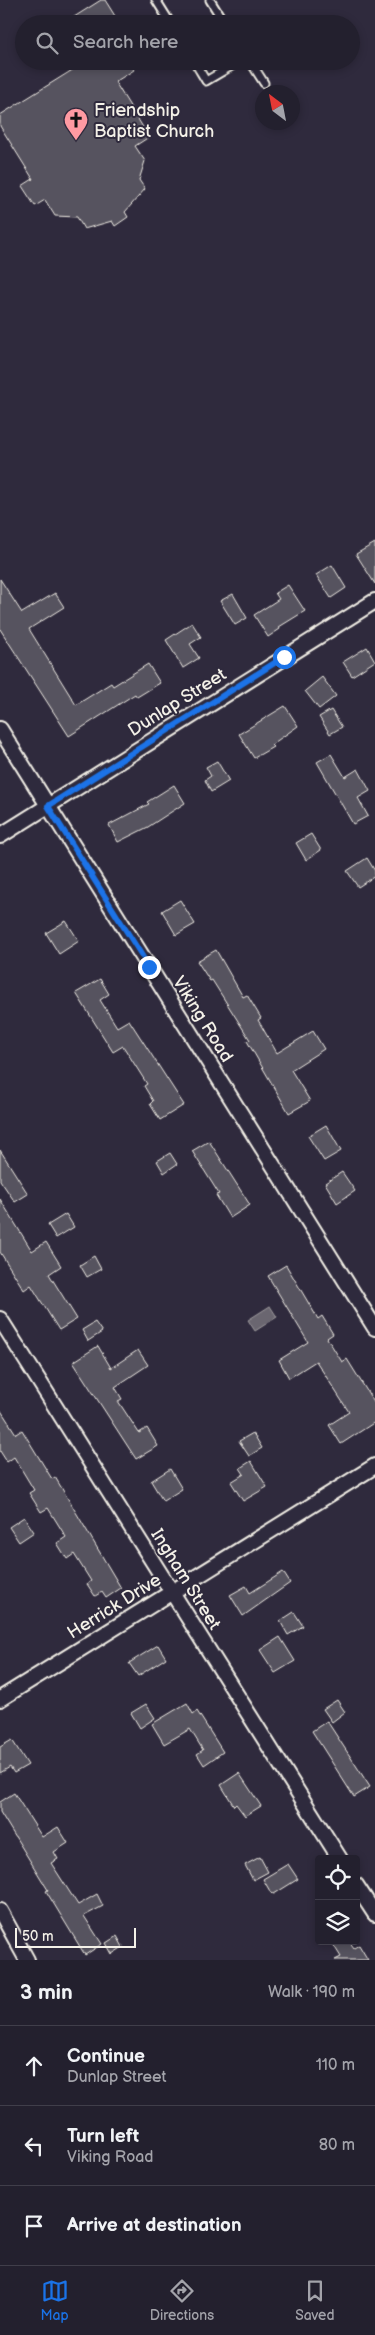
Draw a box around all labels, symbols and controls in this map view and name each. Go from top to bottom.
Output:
search box [15,15,360,70]
icon: search [33,29,61,57]
text: Search here [73,31,178,54]
north arrow [255,85,300,130]
place label: Friendship Baptist Church [94,100,214,142]
church icon: Friendship Baptist Church [63,107,89,141]
route start [273,646,296,669]
street label: Dunlap Street [124,664,231,741]
route end [138,956,161,979]
street label: Viking Road [168,972,237,1066]
street label: Ingham Street [146,1525,225,1634]
street label: Herrick Drive [63,1569,165,1644]
map controls [315,1855,360,1945]
button: locate [315,1855,360,1900]
button: layers [315,1900,360,1945]
scale bar [15,1925,136,1948]
text: 50 m [22,1928,54,1945]
text: 3 min [20,1980,73,2005]
text: Walk · 190 m [268,1983,355,2002]
text: Continue [67,2045,145,2068]
icon: ahead [20,2052,48,2080]
text: 110 m [316,2056,355,2075]
text: Dunlap Street [67,2068,166,2087]
text: Turn left [67,2125,139,2148]
icon: left [20,2132,48,2160]
text: 80 m [319,2136,355,2155]
text: Viking Road [67,2148,153,2167]
icon: arrive [20,2212,48,2240]
text: Arrive at destination [67,2214,242,2237]
tab: Map [41,2277,69,2324]
tab: Directions [150,2277,214,2324]
tab: Saved [295,2277,334,2324]

